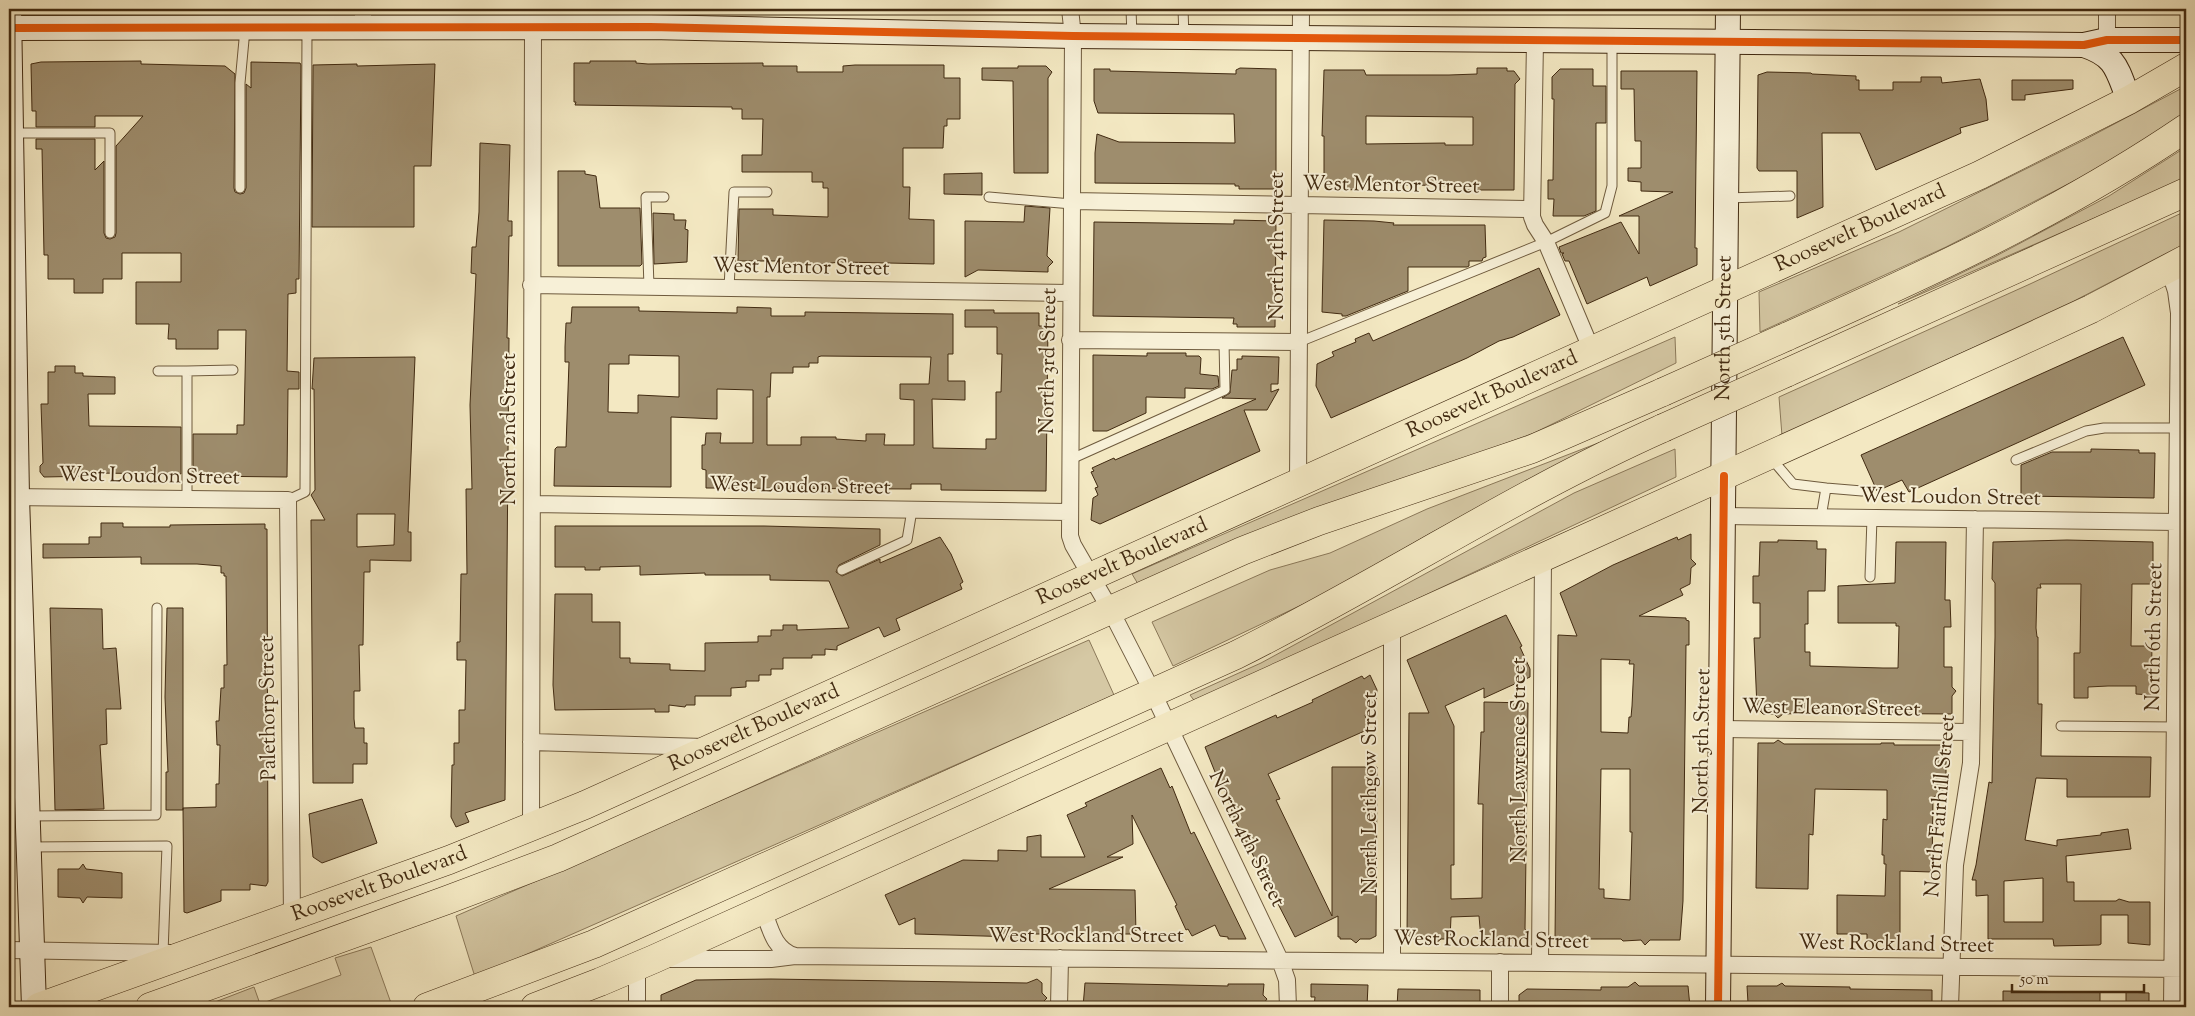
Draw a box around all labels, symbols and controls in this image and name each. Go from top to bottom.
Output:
street label: West Mentor Street [1302,169,1480,203]
street label: North 4th Street [1263,172,1293,320]
street label: Roosevelt Boulevard [1770,177,1951,281]
street label: West Mentor Street [712,251,890,285]
street label: North 5th Street [1709,255,1741,401]
street label: North 3rd Street [1033,287,1065,435]
street label: Roosevelt Boulevard [1402,343,1583,447]
street label: North 2nd Street [495,353,525,505]
street label: West Loudon Street [58,460,240,494]
street label: West Loudon Street [709,470,891,504]
street label: West Loudon Street [1859,481,2041,515]
street label: Roosevelt Boulevard [1032,511,1213,614]
street label: North 6th Street [2139,563,2171,711]
street label: Palethorp Street [253,635,285,781]
street label: North Lawrence Street [1505,657,1535,863]
street label: North 5th Street [1687,668,1719,814]
street label: Roosevelt Boulevard [664,677,845,780]
street label: North Leithgow Street [1356,692,1386,894]
street label: West Eleanor Street [1741,692,1921,726]
street label: North Fairhill Street [1918,713,1964,899]
street label: North 4th Street [1200,766,1292,912]
street label: Roosevelt Boulevard [288,839,472,930]
street label: West Rockland Street [988,922,1184,952]
street label: West Rockland Street [1393,924,1589,958]
street label: West Rockland Street [1798,928,1994,962]
scale bar [2012,961,2145,993]
text: 50 m [2019,970,2049,991]

